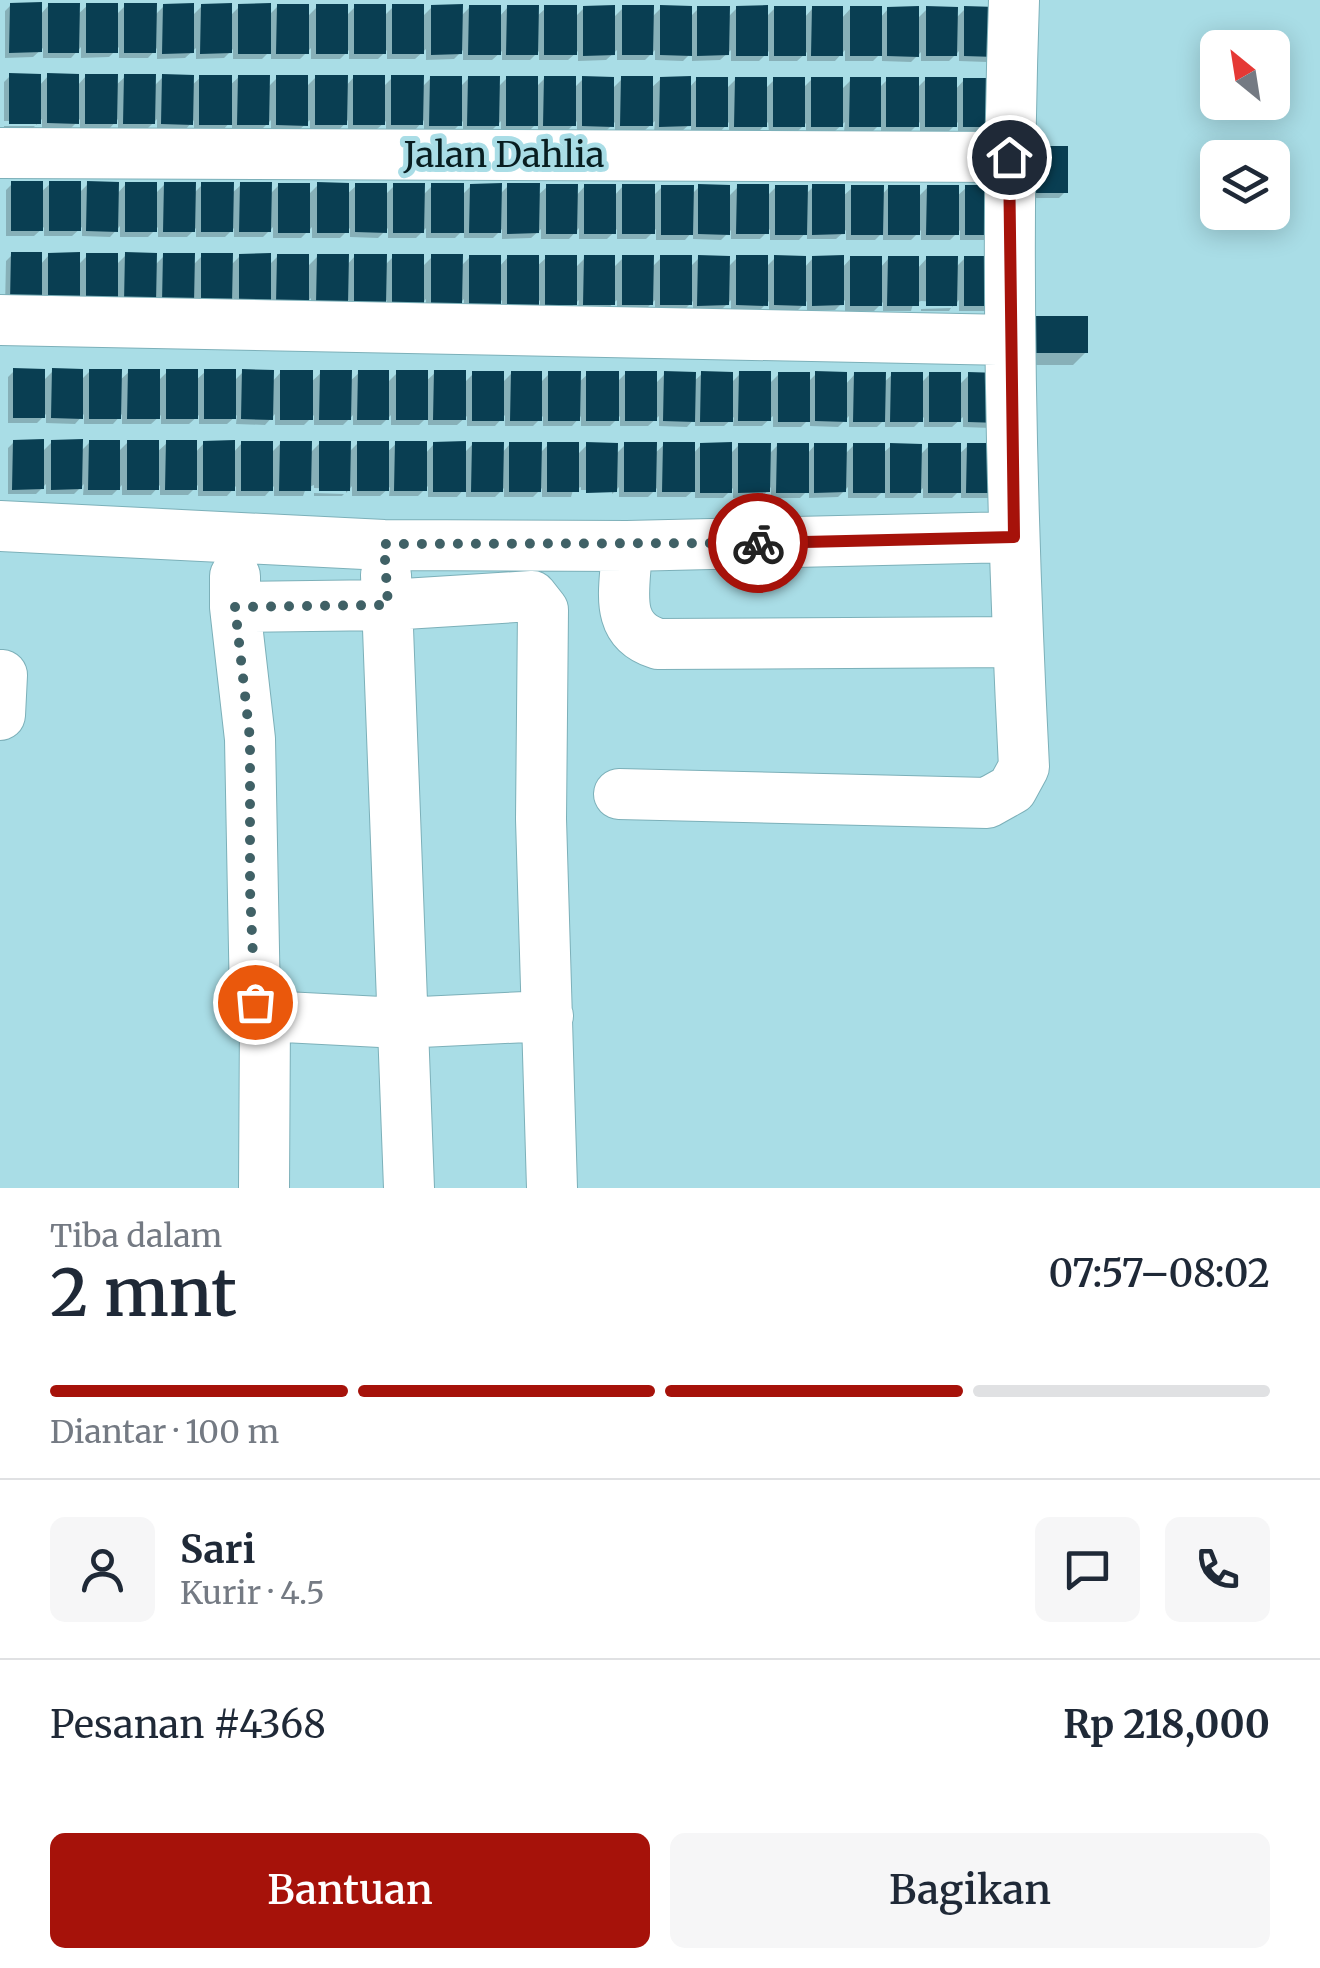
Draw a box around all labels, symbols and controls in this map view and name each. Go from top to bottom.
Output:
north arrow [1200,30,1290,120]
map controls [1200,30,1290,230]
pin [967,115,1052,200]
icon: home [982,130,1037,185]
street label: Jalan Dahlia [402,133,605,177]
button: layers [1200,140,1290,230]
courier [708,493,808,593]
icon: bike [731,516,786,571]
pin [213,960,298,1045]
icon: bag [228,975,283,1030]
text: Tiba dalam [50,1216,222,1256]
text: 07:57–08:02 [1048,1250,1270,1297]
text: 2 mnt [50,1252,237,1334]
text: Diantar · 100 m [50,1412,279,1452]
button: person [50,1517,155,1622]
button: chat [1035,1517,1140,1622]
button: phone [1165,1517,1270,1622]
text: Sari [180,1526,255,1573]
text: Kurir · 4.5 [180,1573,325,1613]
text: Pesanan #4368 [50,1701,326,1748]
text: Rp 218,000 [1063,1701,1270,1748]
button: Bantuan [50,1833,650,1948]
button: Bagikan [670,1833,1270,1948]

